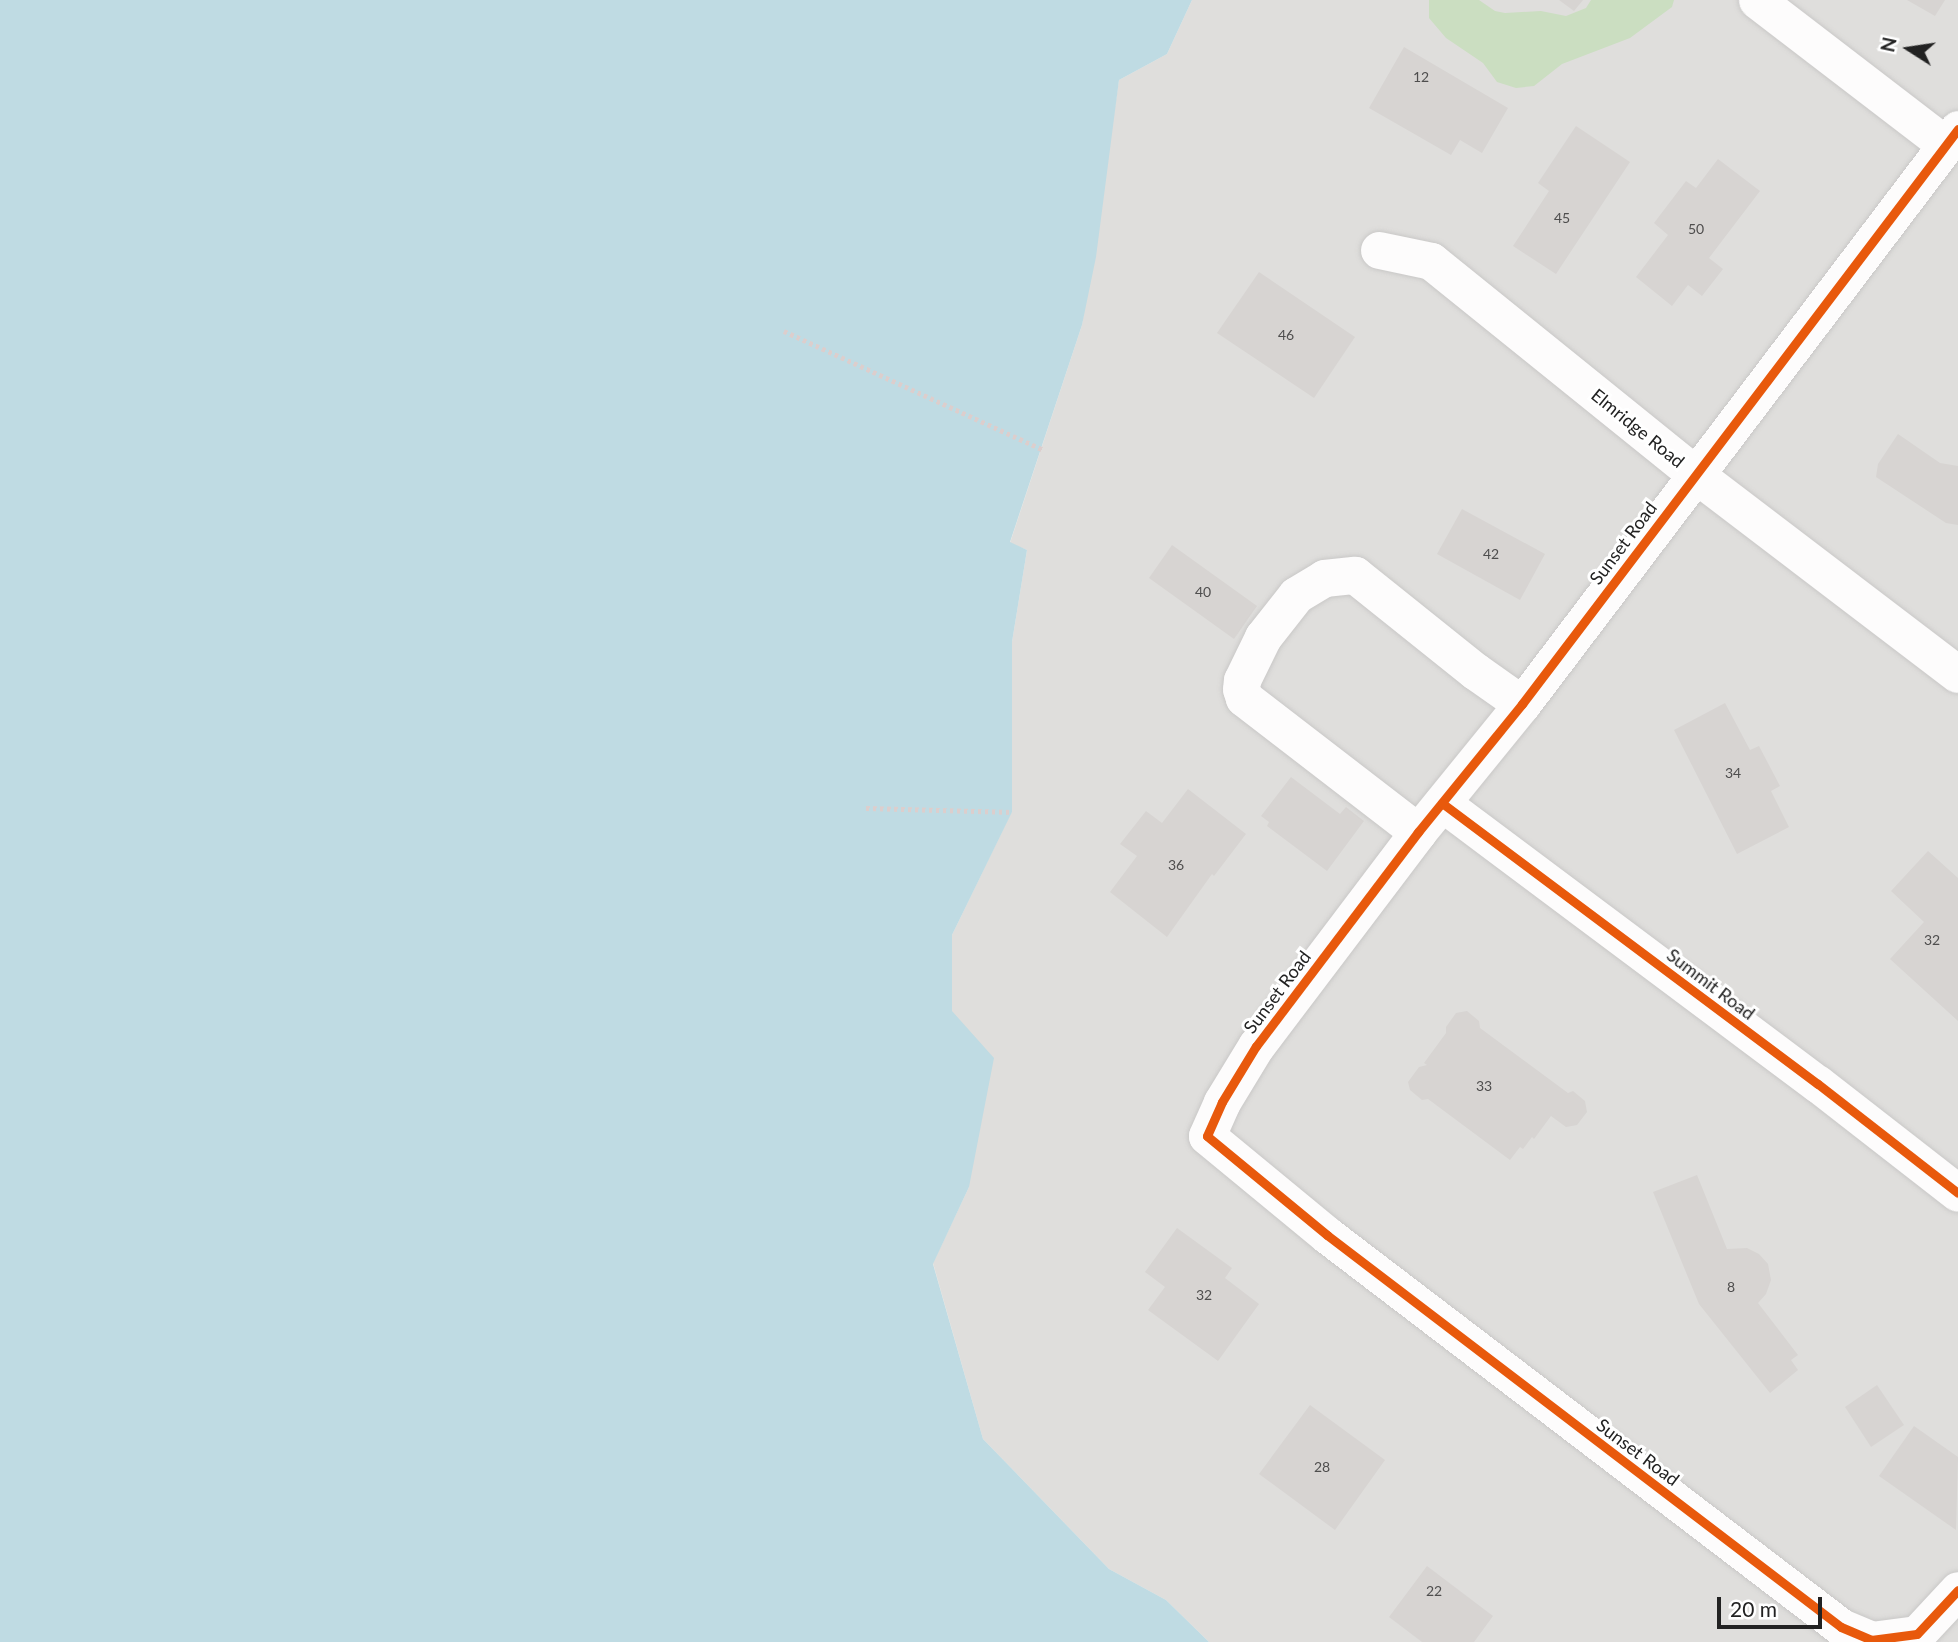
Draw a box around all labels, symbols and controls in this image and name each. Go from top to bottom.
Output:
north arrow [1874,14,1944,84]
text: N [1875,35,1901,54]
house number: 12 [1413,69,1429,85]
house number: 45 [1554,210,1570,226]
house number: 50 [1688,221,1704,237]
house number: 46 [1278,327,1294,343]
street label: Elmridge Road [1587,384,1689,472]
street label: Sunset Road [1585,497,1661,589]
house number: 42 [1483,546,1499,562]
house number: 40 [1195,584,1211,600]
house number: 34 [1725,765,1741,781]
house number: 36 [1168,857,1184,873]
house number: 32 [1924,932,1940,948]
street label: Summit Road [1663,944,1759,1024]
street label: Sunset Road [1239,946,1315,1038]
house number: 33 [1476,1078,1492,1094]
house number: 8 [1727,1279,1735,1295]
house number: 32 [1196,1287,1212,1303]
street label: Sunset Road [1592,1414,1684,1490]
house number: 28 [1314,1459,1330,1475]
scale bar [1720,1582,1825,1626]
house number: 22 [1426,1583,1442,1599]
text: 20 m [1730,1596,1777,1621]

